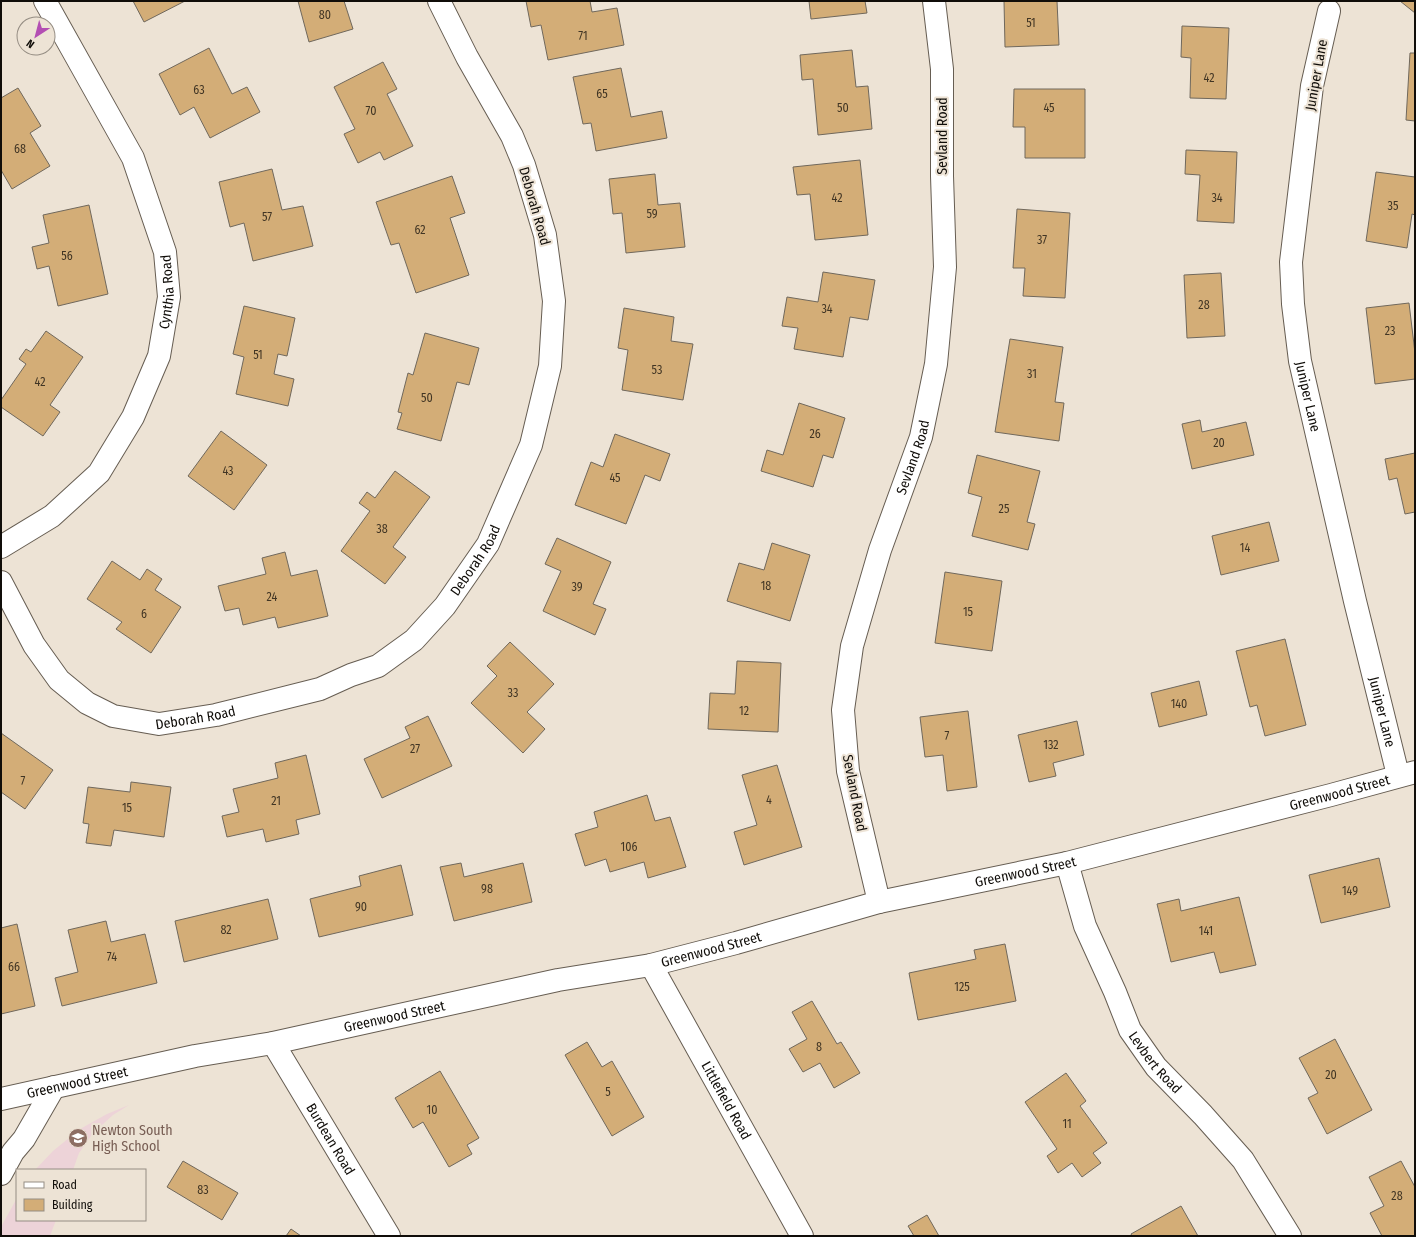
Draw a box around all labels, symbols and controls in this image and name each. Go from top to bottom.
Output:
house number: 80 [319,8,331,22]
north arrow [16,16,56,56]
house number: 51 [1026,16,1036,30]
house number: 71 [578,29,588,43]
text: N [24,36,37,51]
street label: Juniper Lane [1302,38,1331,112]
house number: 42 [1204,71,1214,85]
house number: 63 [193,83,205,97]
house number: 65 [596,87,608,101]
street label: Sevland Road [934,97,951,175]
house number: 50 [837,101,849,115]
house number: 45 [1043,101,1055,115]
house number: 70 [366,104,376,118]
house number: 68 [14,142,26,156]
street label: Deborah Road [515,165,554,247]
house number: 42 [832,191,842,205]
house number: 34 [1211,191,1223,205]
house number: 35 [1388,199,1399,213]
house number: 59 [646,207,658,221]
house number: 57 [262,210,272,224]
house number: 62 [414,223,426,237]
house number: 37 [1037,233,1047,247]
house number: 56 [61,249,73,263]
street label: Cynthia Road [156,254,178,330]
house number: 28 [1198,298,1210,312]
house number: 34 [821,302,833,316]
house number: 23 [1385,324,1395,338]
house number: 51 [253,348,263,362]
street label: Juniper Lane [1291,360,1324,434]
house number: 53 [652,363,662,377]
house number: 31 [1027,367,1037,381]
house number: 42 [35,375,45,389]
house number: 50 [421,391,433,405]
street label: Sevland Road [893,418,933,497]
house number: 26 [809,427,821,441]
house number: 20 [1213,436,1225,450]
house number: 43 [222,464,234,478]
house number: 45 [609,471,621,485]
house number: 25 [999,502,1010,516]
house number: 38 [376,522,388,536]
street label: Deborah Road [447,522,504,599]
house number: 14 [1240,541,1250,555]
house number: 18 [761,579,771,593]
house number: 39 [571,580,583,594]
house number: 24 [267,590,278,604]
house number: 15 [963,605,974,619]
house number: 6 [141,607,147,621]
street label: Juniper Lane [1365,675,1399,749]
house number: 33 [508,686,518,700]
house number: 140 [1171,697,1187,711]
street label: Deborah Road [154,702,237,733]
house number: 12 [739,704,749,718]
house number: 7 [945,729,950,743]
house number: 132 [1043,738,1059,752]
house number: 27 [410,742,420,756]
street label: Sevland Road [839,753,870,833]
street label: Greenwood Street [1288,771,1392,814]
house number: 7 [21,774,26,788]
house number: 4 [766,793,772,807]
house number: 21 [271,794,281,808]
house number: 15 [122,801,133,815]
house number: 106 [621,840,637,854]
street label: Greenwood Street [973,853,1078,891]
house number: 98 [481,882,493,896]
house number: 149 [1342,884,1358,898]
house number: 90 [355,900,367,914]
house number: 82 [220,923,232,937]
house number: 141 [1199,924,1213,938]
street label: Greenwood Street [659,928,764,971]
house number: 74 [107,950,117,964]
house number: 66 [8,960,20,974]
house number: 125 [954,980,970,994]
street label: Greenwood Street [342,997,447,1036]
street label: Levbert Road [1125,1028,1185,1097]
house number: 8 [816,1040,822,1054]
street label: Littlefield Road [697,1058,755,1143]
street label: Greenwood Street [25,1063,130,1102]
house number: 20 [1325,1068,1337,1082]
house number: 5 [605,1085,611,1099]
street label: Burdean Road [302,1100,358,1178]
house number: 10 [427,1103,437,1117]
house number: 11 [1062,1117,1072,1131]
place label: Newton South High School [92,1122,173,1155]
school or university icon: Newton South High School [67,1127,89,1149]
legend [16,1169,146,1221]
text: Road [52,1178,77,1192]
house number: 83 [197,1183,209,1197]
house number: 28 [1391,1189,1403,1203]
text: Building [52,1198,93,1212]

